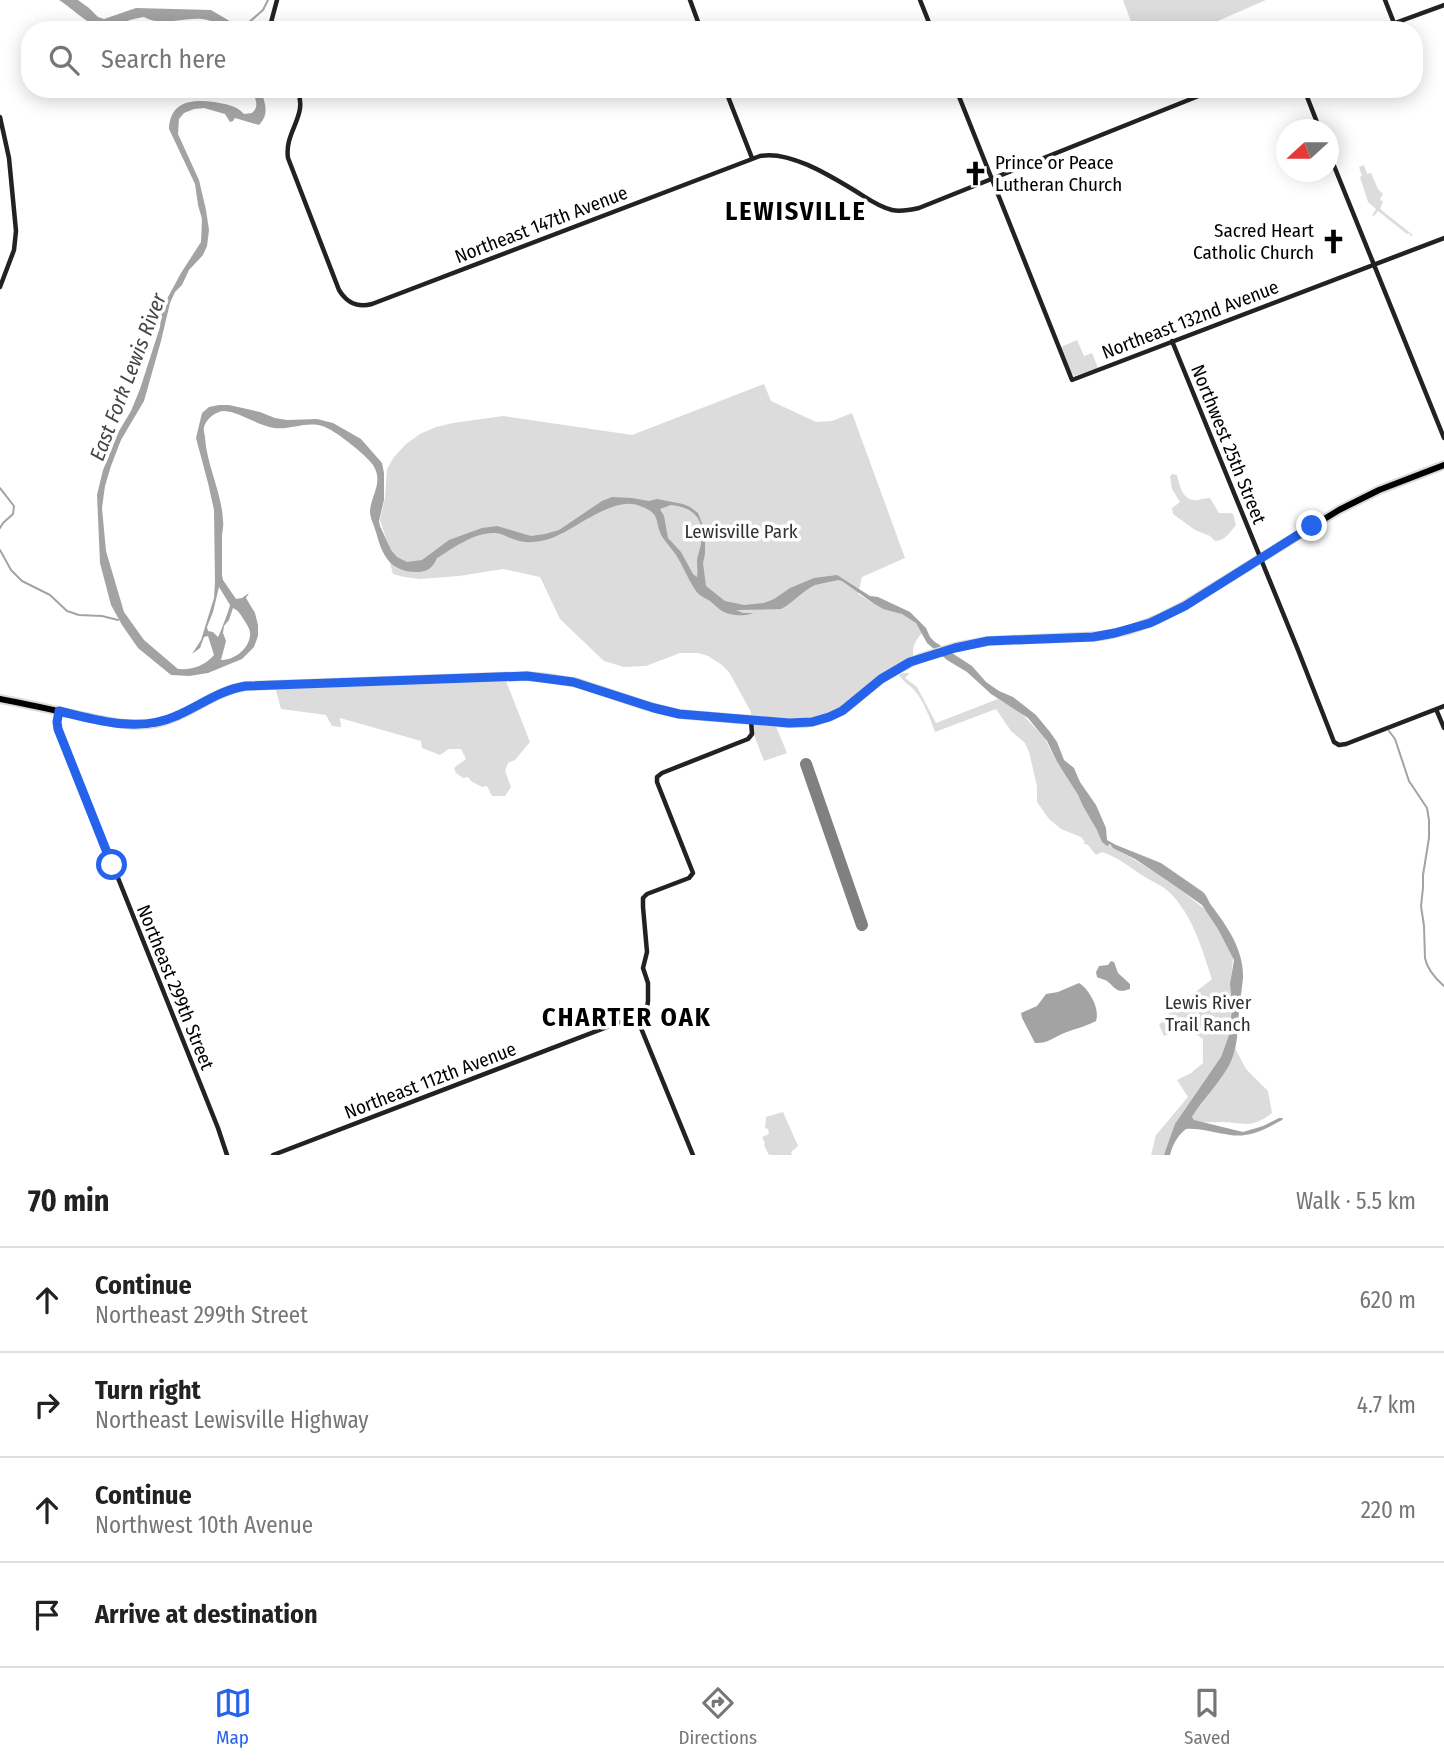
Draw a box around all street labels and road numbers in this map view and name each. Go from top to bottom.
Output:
street label: Northeast 147th Avenue [451,181,631,268]
street label: Northeast 132nd Avenue [1099,275,1282,364]
street label: Northwest 25th Street [1186,361,1271,528]
street label: Northeast 299th Street [132,901,219,1074]
street label: Northeast 112th Avenue [341,1037,519,1124]

